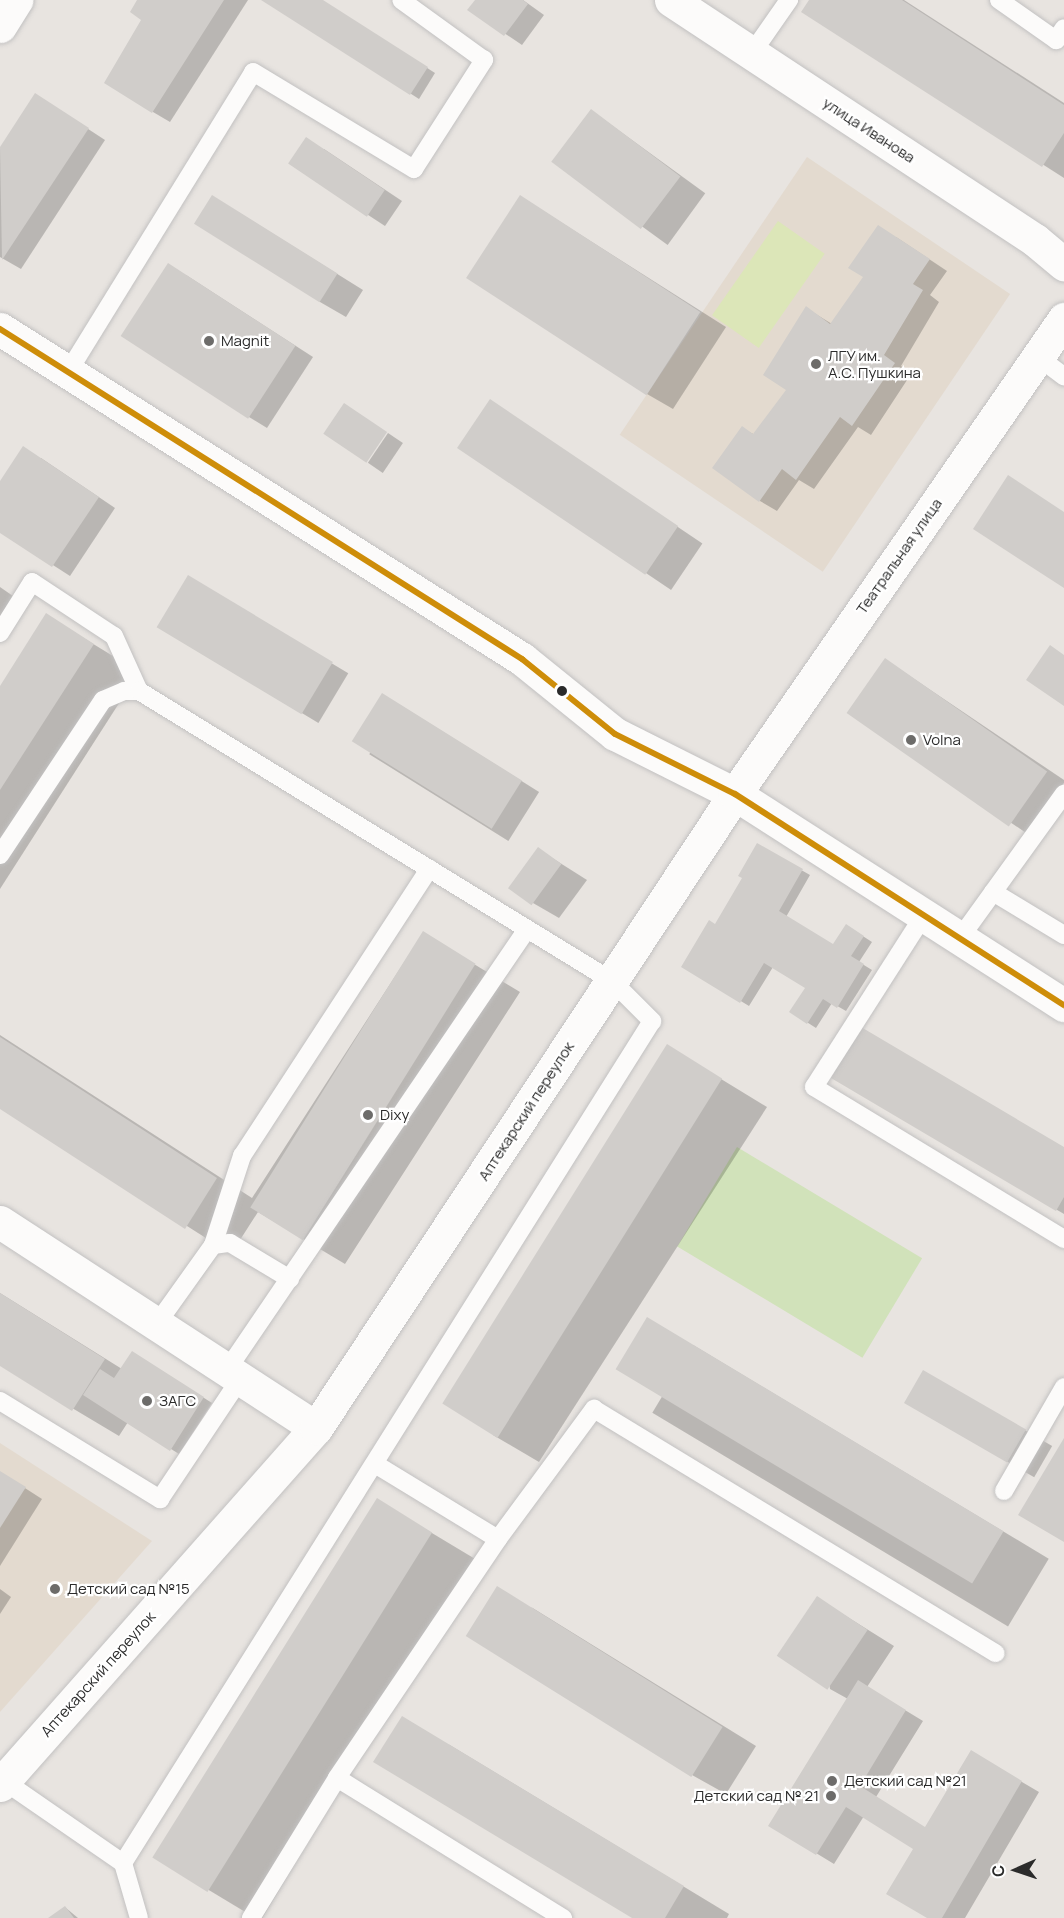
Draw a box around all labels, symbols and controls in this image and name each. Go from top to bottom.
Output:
street label: улица Иванова [820,94,918,166]
place label: Magnit [221,332,269,350]
marker: Magnit [202,334,216,348]
place label: ЛГУ им. А.С. Пушкина [828,346,921,381]
marker: ЛГУ им. А.С. Пушкина [809,357,823,371]
street label: Театральная улица [852,495,946,617]
unlabelled marker [556,685,568,697]
place label: Volna [923,731,961,749]
marker: Volna [904,733,918,747]
street label: Аптекарский переулок [474,1038,578,1184]
place label: Dixy [380,1106,409,1124]
marker: Dixy [361,1108,375,1122]
place label: ЗАГС [159,1392,196,1410]
marker: ЗАГС [140,1394,154,1408]
place label: Детский сад №15 [67,1580,190,1598]
marker: Детский сад №15 [48,1582,62,1596]
street label: Аптекарский переулок [37,1608,159,1740]
place label: Детский сад №21 [844,1772,967,1790]
marker: Детский сад №21 [825,1774,839,1788]
place label: Детский сад № 21 [693,1787,819,1805]
marker: Детский сад № 21 [824,1789,838,1803]
north arrow [986,1840,1046,1900]
text: С [987,1864,1009,1877]

